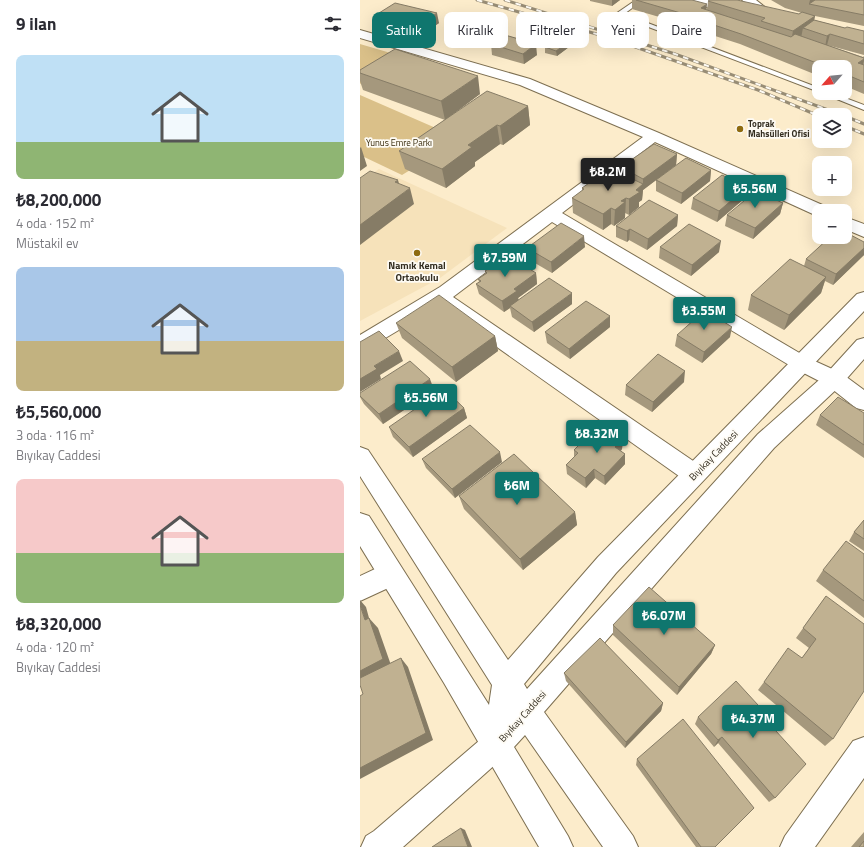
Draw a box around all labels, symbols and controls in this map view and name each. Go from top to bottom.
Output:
text: 9 ilan [16,11,56,37]
chip: Satılık [372,12,436,48]
chip: Kiralık [444,12,508,48]
chip: Filtreler [516,12,589,48]
chip: Yeni [597,12,649,48]
chip: Daire [657,12,716,48]
icon: filters [322,13,344,35]
north arrow [812,60,852,100]
map controls [812,60,852,244]
icon: home [144,81,216,153]
button: layers [812,108,852,148]
place label: Toprak Mahsülleri Ofisi [748,117,810,140]
marker: Toprak Mahsülleri Ofisi [735,124,745,134]
park label: Yunus Emre Parkı [366,136,432,149]
button: + [812,156,852,196]
pin: ₺8.2M [580,158,636,192]
text: ₺8.2M [590,161,626,181]
pin: ₺5.56M [722,175,788,209]
text: ₺5.56M [733,178,777,198]
text: ₺8,200,000 [16,187,101,213]
button: − [812,204,852,244]
text: 4 oda · 152 m² [16,213,94,233]
text: Müstakil ev [16,233,79,253]
pin: ₺7.59M [472,244,538,278]
text: ₺7.59M [483,247,527,267]
marker: Namık Kemal Ortaokulu [412,248,422,258]
place label: Namık Kemal Ortaokulu [388,258,446,285]
icon: home [144,293,216,365]
pin: ₺3.55M [671,297,737,331]
text: ₺3.55M [682,300,726,320]
pin: ₺5.56M [393,384,459,418]
text: ₺5.56M [404,387,448,407]
text: ₺5,560,000 [16,399,101,425]
pin: ₺8.32M [564,420,630,454]
text: ₺8.32M [575,423,619,443]
text: 3 oda · 116 m² [16,425,94,445]
street label: Bıyıkay Caddesi [685,427,741,484]
text: Bıyıkay Caddesi [16,445,101,465]
pin: ₺6M [498,472,536,506]
text: ₺6M [504,475,530,495]
icon: home [144,505,216,577]
pin: ₺6.07M [631,602,697,636]
text: ₺6.07M [642,605,686,625]
text: ₺8,320,000 [16,611,101,637]
text: 4 oda · 120 m² [16,637,94,657]
text: Bıyıkay Caddesi [16,657,101,677]
street label: Bıyıkay Caddesi [495,687,550,746]
pin: ₺4.37M [720,705,786,739]
text: ₺4.37M [731,708,775,728]

